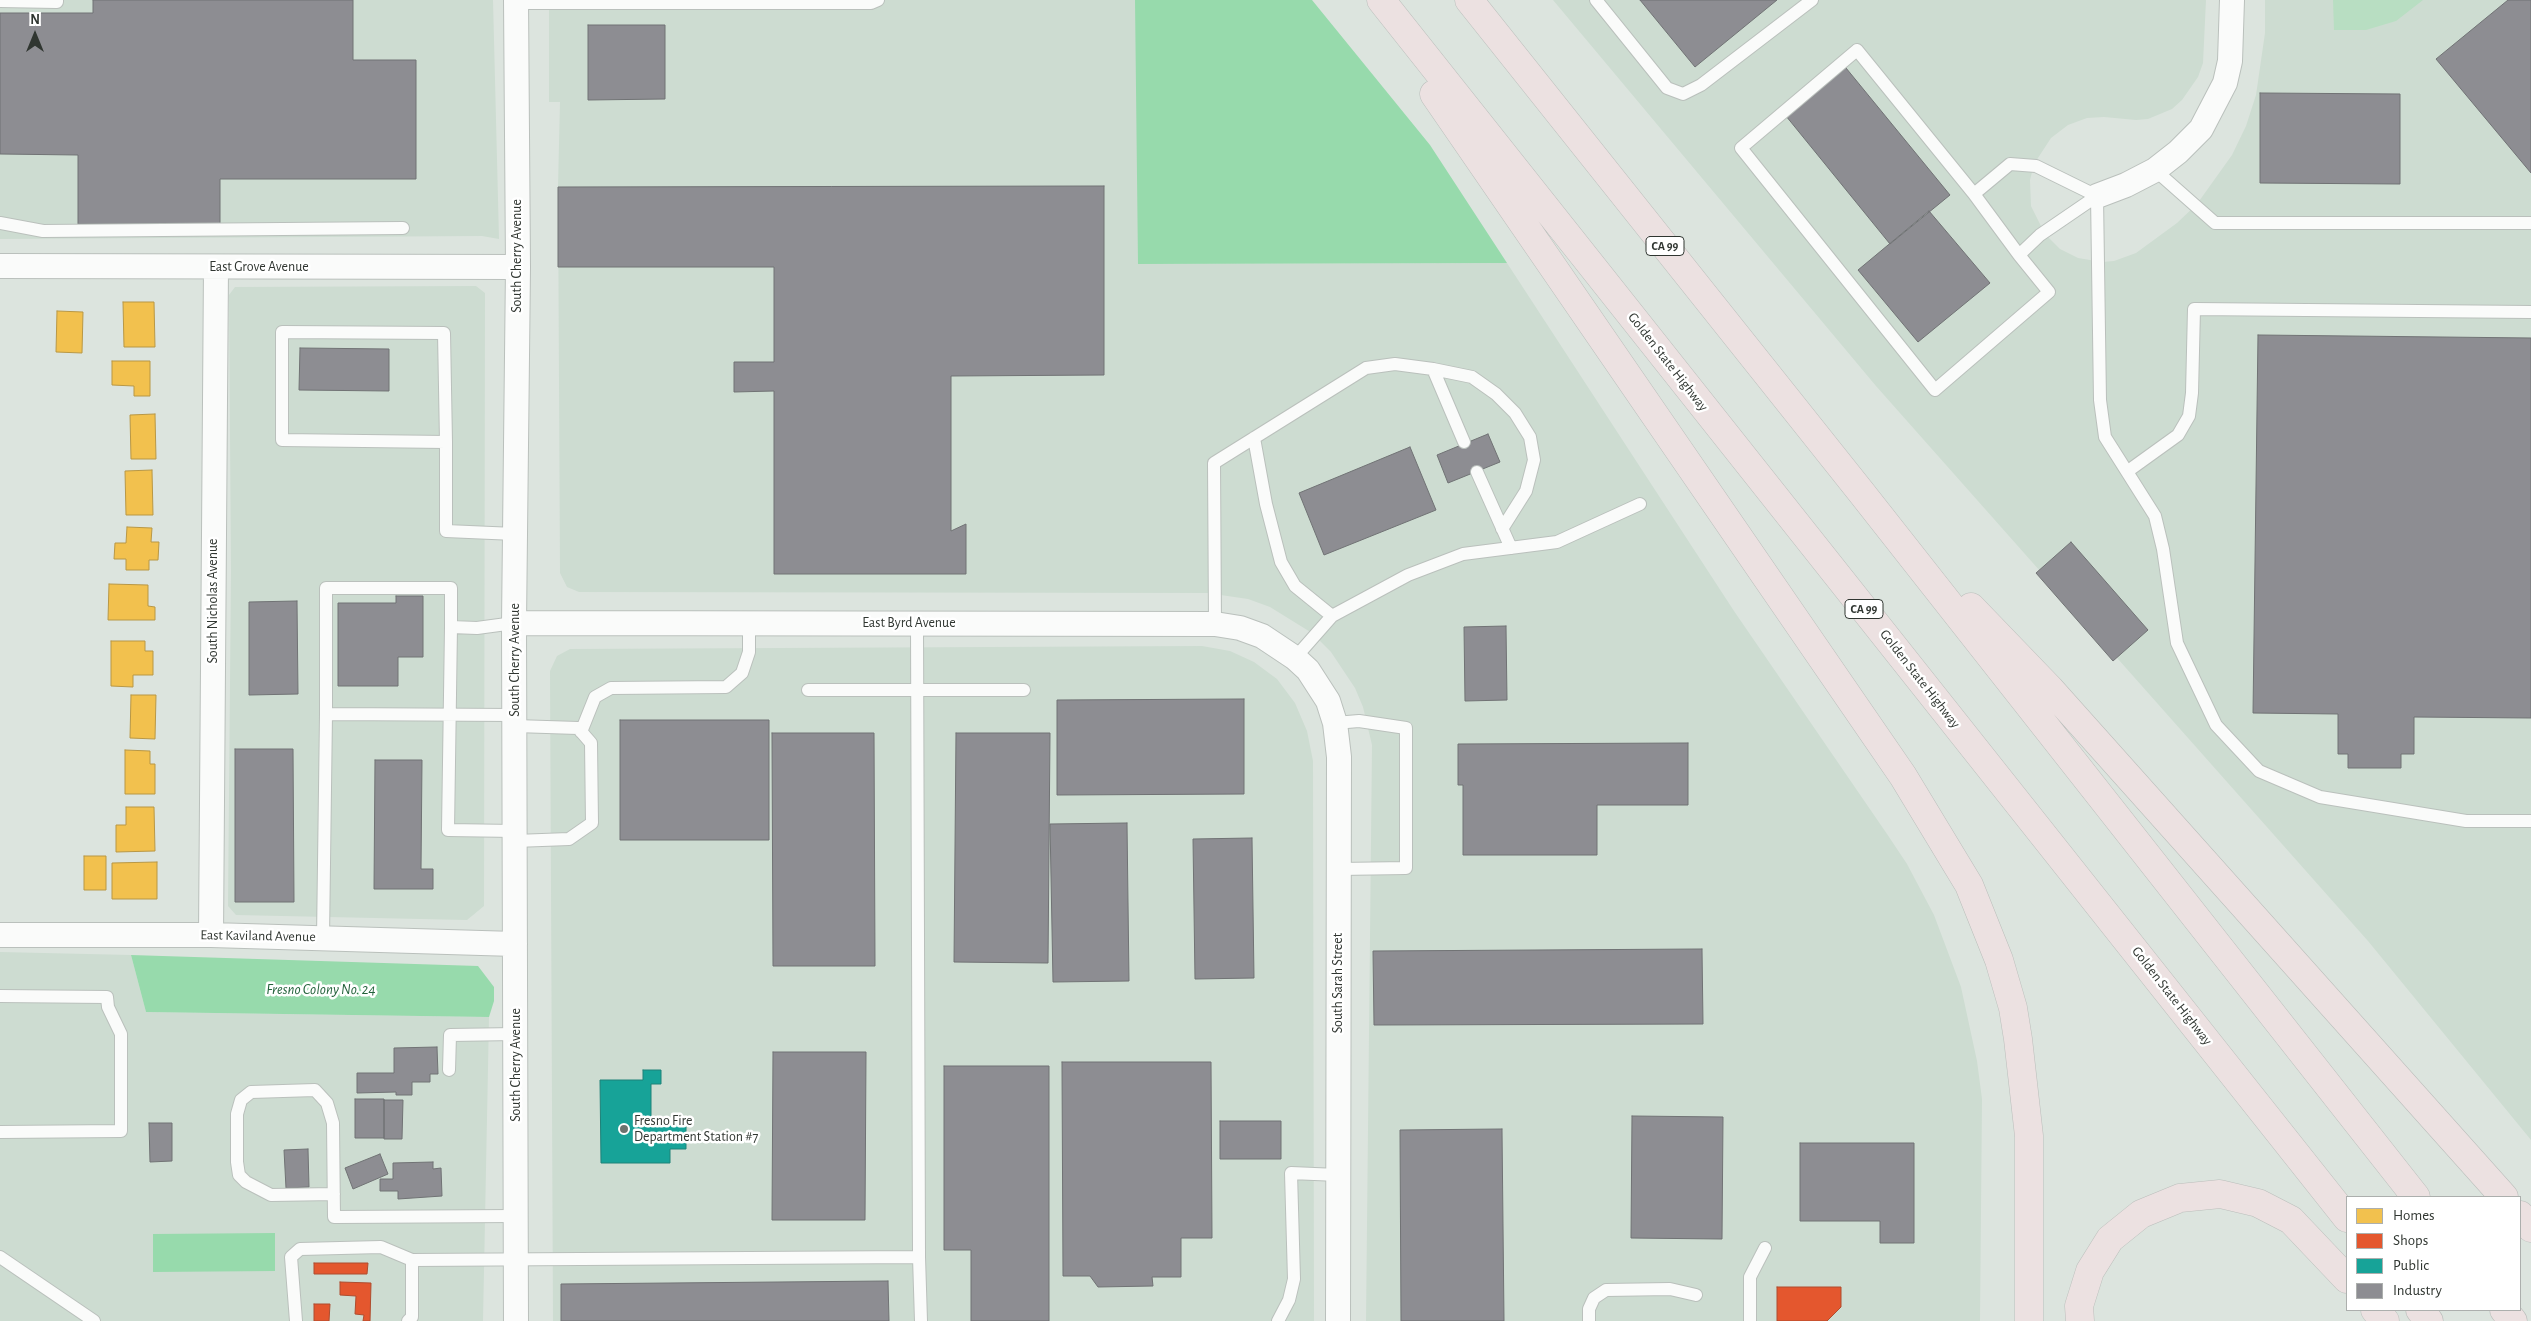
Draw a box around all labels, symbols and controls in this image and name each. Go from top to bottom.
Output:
north arrow [10,10,60,60]
text: N [30,13,40,27]
street label: South Cherry Avenue [509,199,525,313]
road number: CA 99 [1646,237,1684,256]
street label: East Grove Avenue [209,259,309,275]
street label: Golden State Highway [1624,309,1712,415]
street label: South Nicholas Avenue [205,538,221,664]
road number: CA 99 [1845,600,1883,618]
street label: South Cherry Avenue [507,603,523,717]
street label: East Byrd Avenue [862,615,956,631]
street label: Golden State Highway [1876,626,1964,732]
street label: East Kaviland Avenue [200,927,316,945]
street label: South Sarah Street [1330,933,1346,1033]
street label: Golden State Highway [2128,943,2216,1049]
water label: Fresno Colony No. 24 [266,980,376,998]
street label: South Cherry Avenue [508,1008,524,1122]
place label: Fresno Fire Department Station #7 [634,1113,758,1146]
marker: Fresno Fire Department Station #7 [618,1123,630,1135]
legend [2346,1196,2521,1311]
text: Homes [2393,1208,2435,1223]
text: Shops [2393,1233,2428,1248]
text: Public [2393,1258,2429,1273]
text: Industry [2393,1283,2442,1298]

